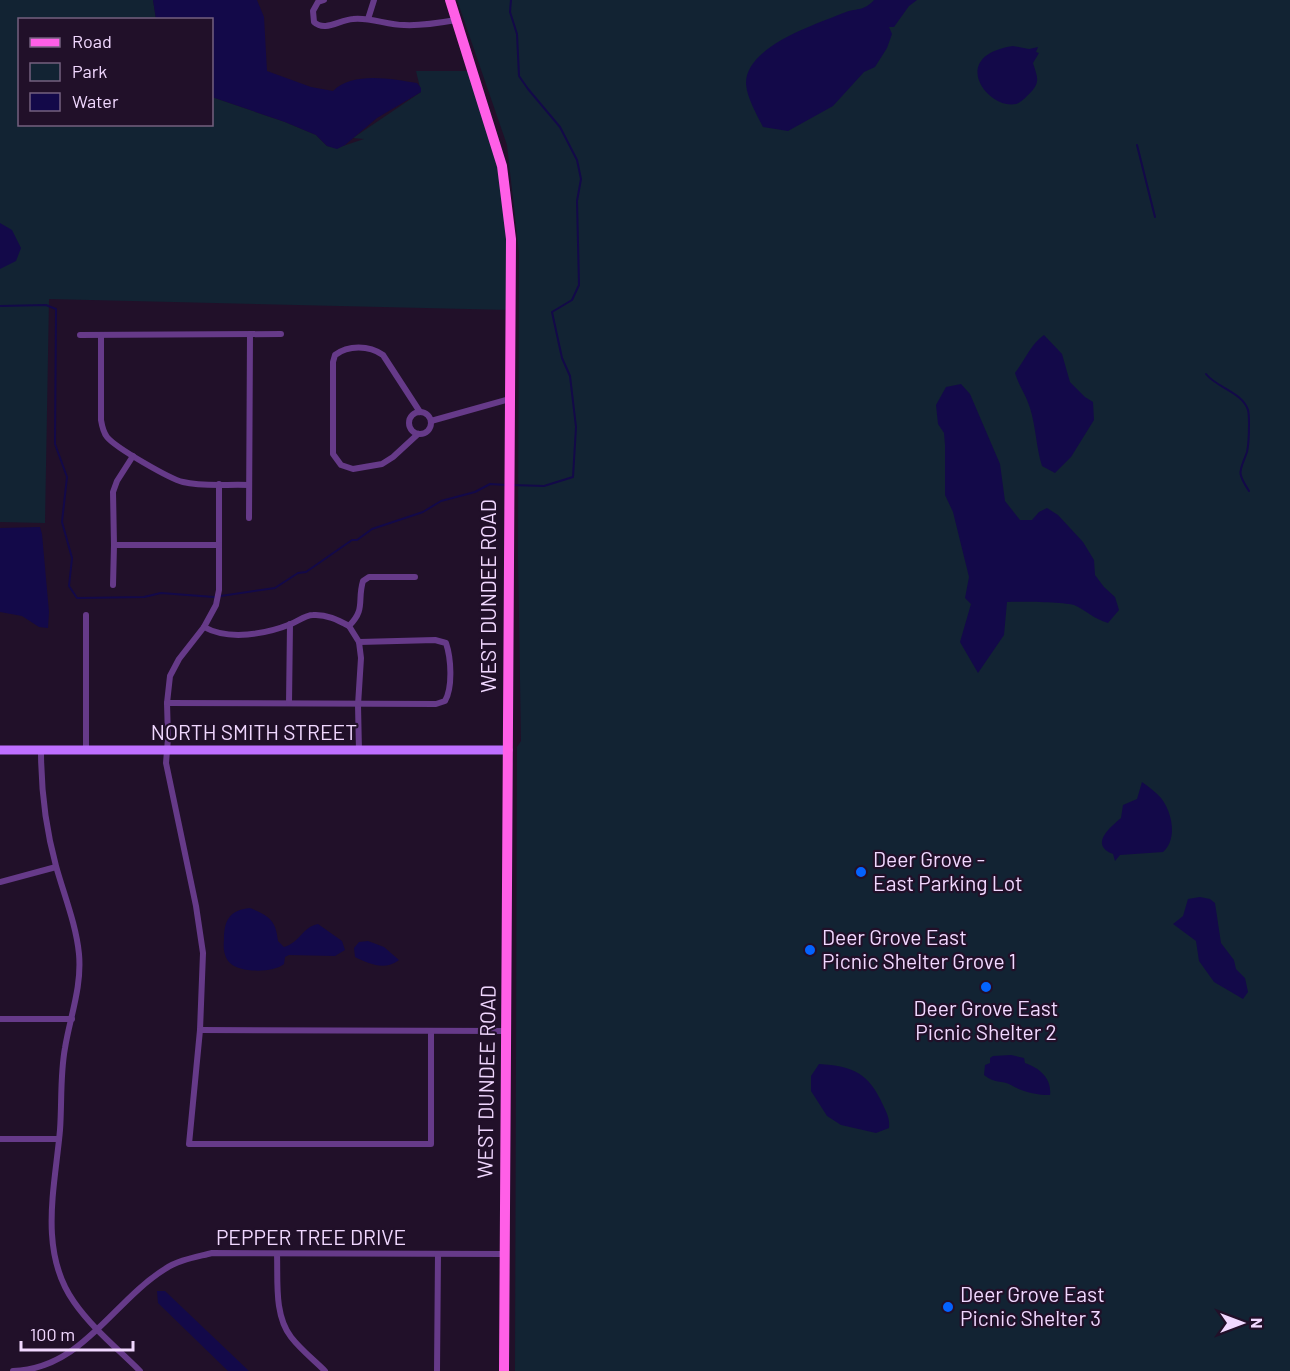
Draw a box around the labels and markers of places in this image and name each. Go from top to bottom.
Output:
place label: Deer Grove - East Parking Lot [873,846,1023,895]
marker: Deer Grove - East Parking Lot [854,865,868,879]
place label: Deer Grove East Picnic Shelter Grove 1 [822,924,1016,973]
marker: Deer Grove East Picnic Shelter Grove 1 [803,943,817,957]
marker: Deer Grove East Picnic Shelter 2 [979,980,993,994]
place label: Deer Grove East Picnic Shelter 2 [914,995,1058,1044]
place label: Deer Grove East Picnic Shelter 3 [960,1281,1105,1330]
marker: Deer Grove East Picnic Shelter 3 [941,1300,955,1314]

